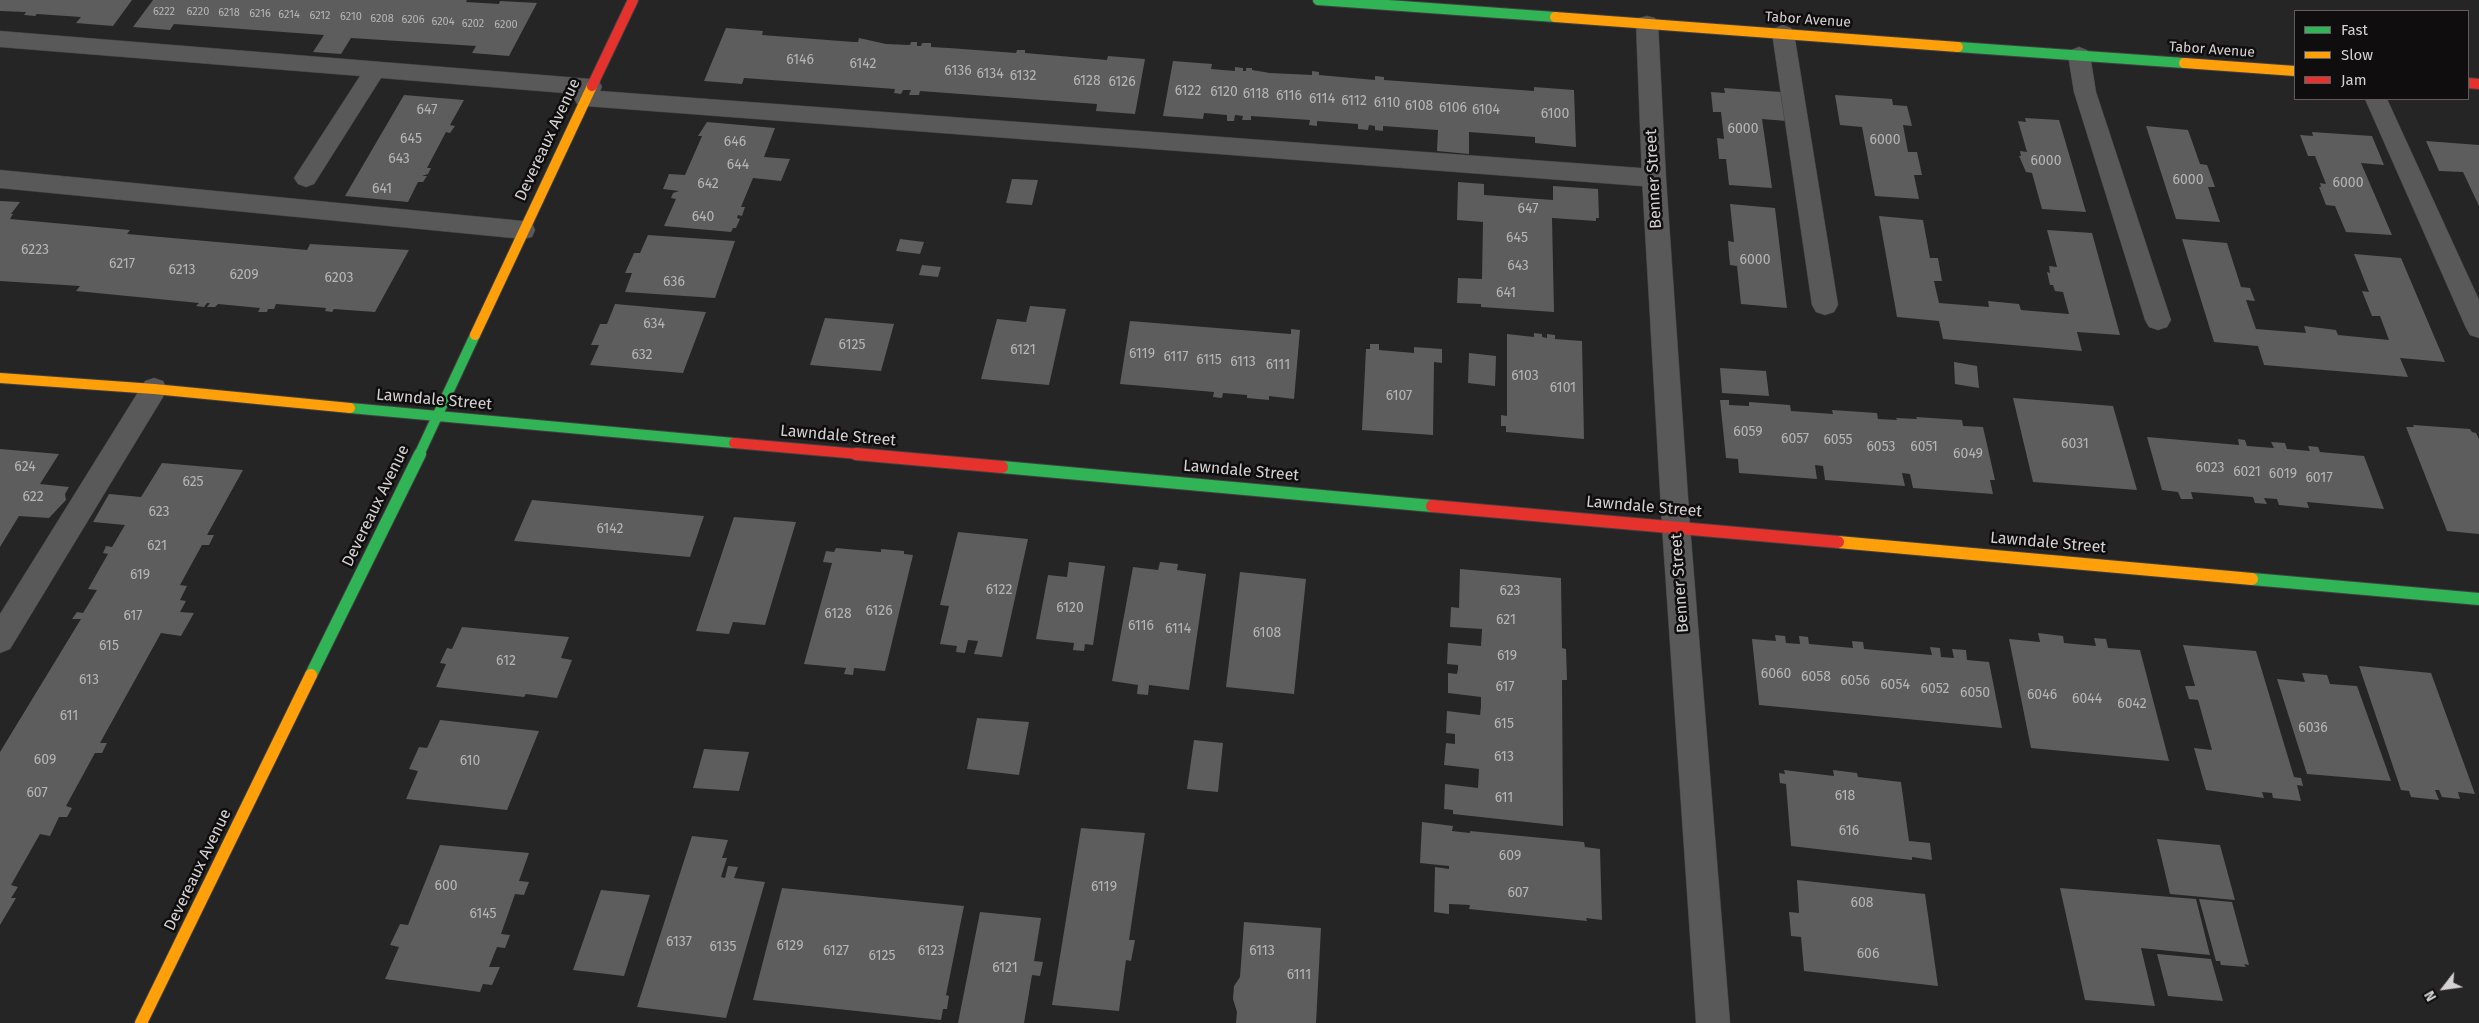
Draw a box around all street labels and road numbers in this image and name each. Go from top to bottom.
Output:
street label: Tabor Avenue [1764,9,1852,31]
street label: Tabor Avenue [2168,39,2256,61]
street label: Devereaux Avenue [511,76,585,204]
street label: Benner Street [1642,129,1666,229]
street label: Lawndale Street [375,385,493,415]
street label: Lawndale Street [779,421,897,451]
street label: Devereaux Avenue [338,442,414,570]
street label: Lawndale Street [1182,456,1300,486]
street label: Lawndale Street [1585,492,1703,522]
street label: Lawndale Street [1989,528,2107,558]
street label: Benner Street [1667,533,1693,633]
street label: Devereaux Avenue [160,806,236,934]

